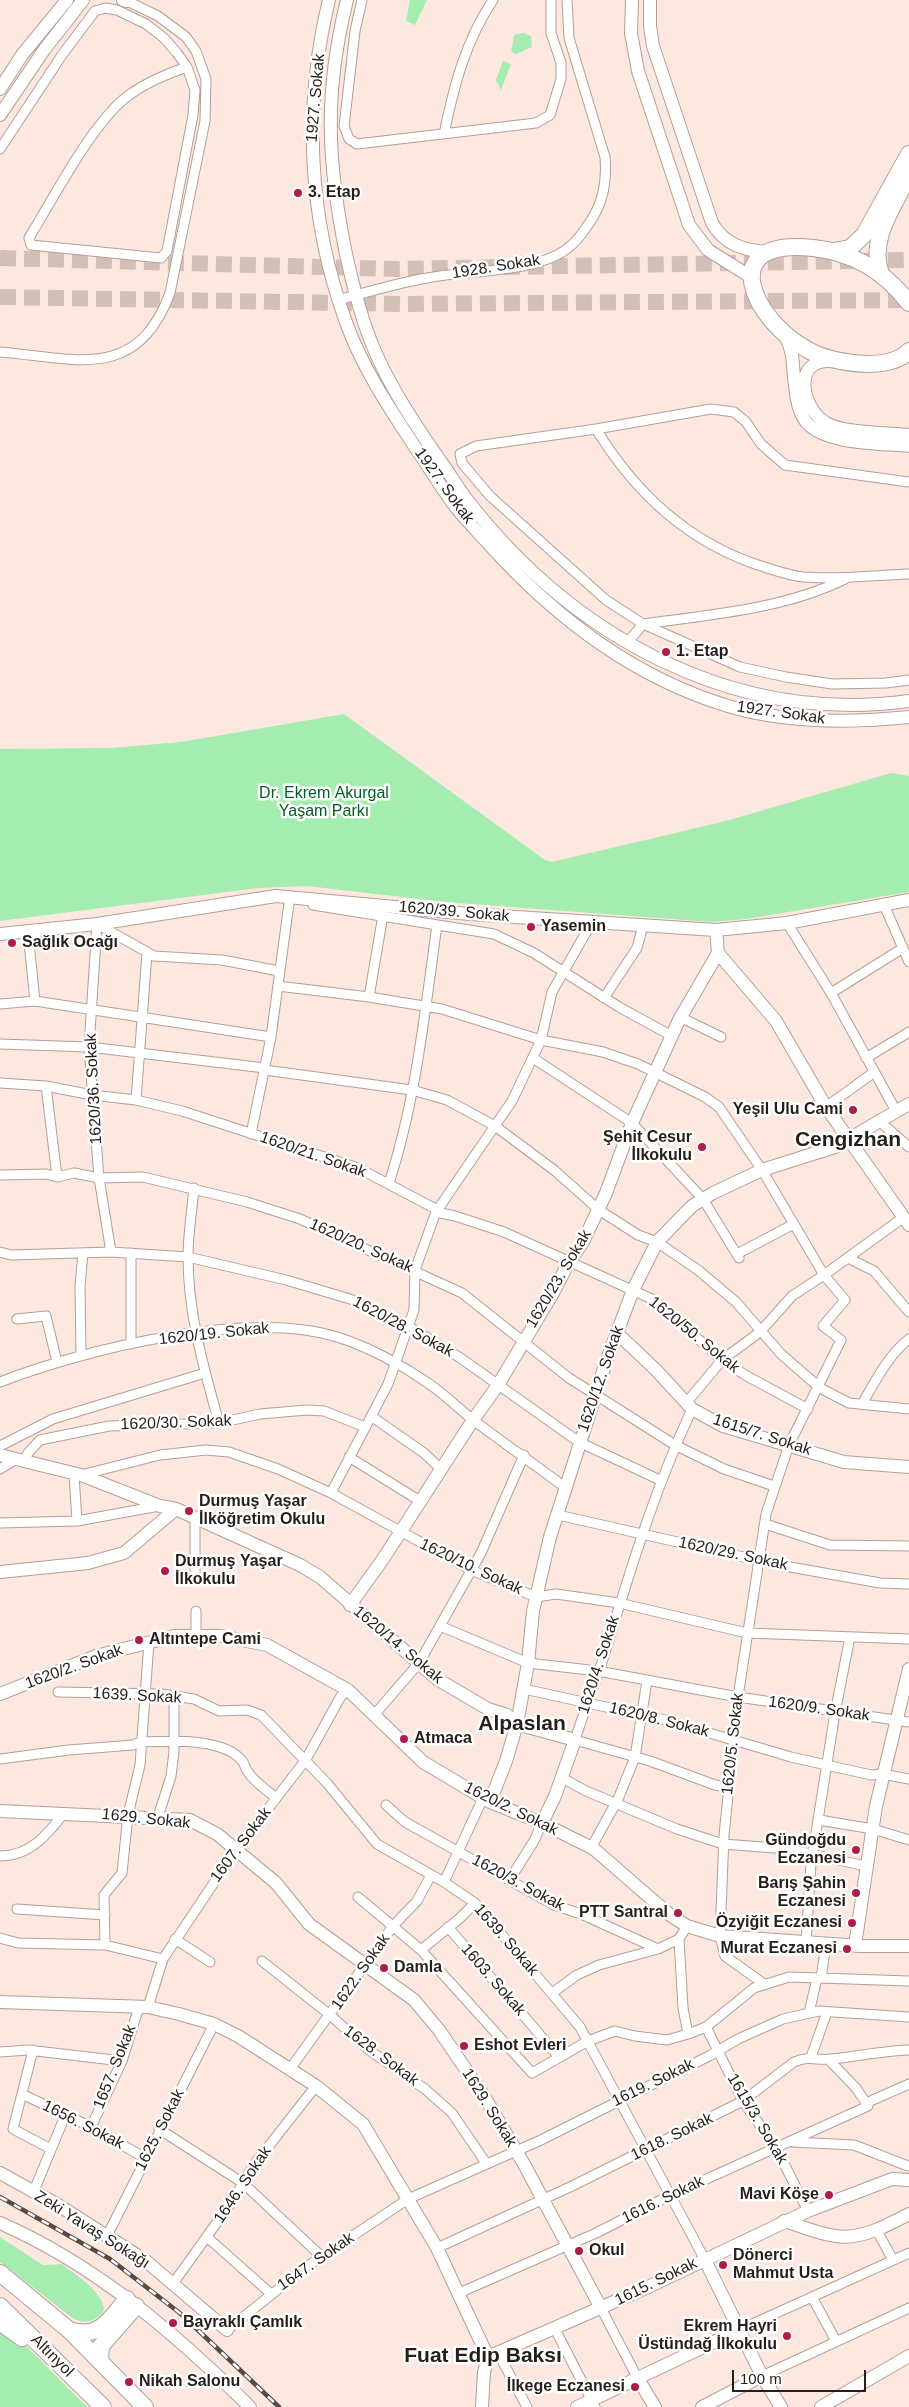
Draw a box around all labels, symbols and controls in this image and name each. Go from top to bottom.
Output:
street label: 1927. Sokak [303,53,329,143]
place label: 3. Etap [308,183,360,203]
marker: 3. Etap [292,187,304,199]
street label: 1928. Sokak [451,251,541,283]
street label: 1927. Sokak [410,444,478,528]
place label: 1. Etap [676,642,728,662]
marker: 1. Etap [660,646,672,658]
street label: 1927. Sokak [736,697,826,729]
park label: Dr. Ekrem Akurgal Yaşam Parkı [259,784,389,822]
street label: 1620/39. Sokak [398,898,510,926]
place label: Yasemin [541,917,606,937]
marker: Yasemin [525,921,537,933]
place label: Sağlık Ocağı [22,933,118,953]
marker: Sağlık Ocağı [6,937,18,949]
street label: 1620/36. Sokak [82,1033,106,1145]
place label: Yeşil Ulu Cami [733,1100,843,1120]
marker: Yeşil Ulu Cami [847,1104,859,1116]
district label: Cengizhan [795,1127,901,1153]
street label: 1620/21. Sokak [257,1128,369,1182]
place label: Şehit Cesur İlkokulu [603,1128,692,1166]
marker: Şehit Cesur İlkokulu [696,1141,708,1153]
street label: 1620/20. Sokak [306,1215,416,1277]
street label: 1620/23. Sokak [522,1226,596,1332]
street label: 1620/28. Sokak [349,1292,457,1362]
street label: 1620/50. Sokak [645,1293,743,1377]
street label: 1620/19. Sokak [158,1319,270,1349]
street label: 1620/12. Sokak [574,1323,628,1435]
street label: 1615/7. Sokak [710,1410,814,1460]
street label: 1620/30. Sokak [120,1411,232,1435]
place label: Durmuş Yaşar İlköğretim Okulu [199,1492,325,1530]
marker: Durmuş Yaşar İlköğretim Okulu [183,1505,195,1517]
street label: 1620/29. Sokak [677,1533,789,1575]
street label: 1620/10. Sokak [417,1535,525,1599]
place label: Durmuş Yaşar İlkokulu [175,1552,283,1590]
marker: Durmuş Yaşar İlkokulu [159,1565,171,1577]
street label: 1620/14. Sokak [349,1602,447,1688]
street label: 1620/4. Sokak [574,1613,624,1717]
place label: Altıntepe Cami [149,1630,261,1650]
marker: Altıntepe Cami [133,1634,145,1646]
street label: 1620/2. Sokak [23,1640,125,1694]
street label: 1639. Sokak [92,1684,182,1708]
street label: 1620/5. Sokak [718,1692,748,1796]
street label: 1620/9. Sokak [767,1692,871,1726]
street label: 1620/8. Sokak [607,1698,711,1742]
district label: Alpaslan [478,1711,566,1737]
place label: Atmaca [414,1729,472,1749]
marker: Atmaca [398,1733,410,1745]
street label: 1620/2. Sokak [461,1778,561,1840]
street label: 1607. Sokak [207,1804,275,1886]
street label: 1629. Sokak [101,1805,191,1833]
place label: Gündoğdu Eczanesi [765,1831,846,1869]
marker: Gündoğdu Eczanesi [850,1844,862,1856]
street label: 1620/3. Sokak [468,1851,568,1915]
place label: Barış Şahin Eczanesi [758,1874,846,1912]
marker: Barış Şahin Eczanesi [850,1887,862,1899]
street label: 1639. Sokak [470,1900,542,1980]
place label: PTT Santral [579,1903,668,1923]
marker: PTT Santral [672,1907,684,1919]
place label: Özyiğit Eczanesi [716,1913,842,1933]
marker: Özyiğit Eczanesi [846,1917,858,1929]
street label: 1622. Sokak [328,1930,394,2014]
place label: Murat Eczanesi [721,1939,837,1959]
street label: 1603. Sokak [457,1940,529,2020]
marker: Murat Eczanesi [841,1943,853,1955]
place label: Damla [394,1958,442,1978]
marker: Damla [378,1962,390,1974]
street label: 1657. Sokak [89,2022,141,2112]
street label: 1628. Sokak [340,2022,422,2090]
place label: Eshot Evleri [474,2036,566,2056]
marker: Eshot Evleri [458,2040,470,2052]
street label: 1619. Sokak [609,2055,697,2111]
street label: 1629. Sokak [457,2065,521,2151]
street label: 1615/3. Sokak [722,2070,792,2168]
street label: 1625. Sokak [131,2086,189,2174]
street label: 1656. Sokak [39,2096,127,2154]
street label: 1618. Sokak [628,2109,716,2165]
street label: 1646. Sokak [210,2143,276,2227]
street label: 1616. Sokak [619,2172,707,2228]
place label: Mavi Köşe [740,2185,819,2205]
street label: Zeki Yavaş Sokağı [31,2187,153,2273]
marker: Mavi Köşe [823,2189,835,2201]
street label: 1647. Sokak [274,2229,358,2295]
place label: Okul [589,2241,625,2261]
marker: Okul [573,2245,585,2257]
place label: Dönerci Mahmut Usta [733,2246,833,2284]
street label: 1615. Sokak [612,2254,700,2310]
marker: Dönerci Mahmut Usta [717,2259,729,2271]
place label: Bayraklı Çamlık [183,2313,302,2333]
marker: Bayraklı Çamlık [167,2317,179,2329]
place label: Ekrem Hayri Üstündağ İlkokulu [638,2317,777,2355]
marker: Ekrem Hayri Üstündağ İlkokulu [781,2330,793,2342]
street label: Altınyol [27,2331,77,2381]
district label: Fuat Edip Baksı [404,2343,562,2369]
scale bar [734,2360,868,2392]
text: 100 m [740,2370,782,2387]
place label: Nikah Salonu [139,2372,240,2392]
marker: Nikah Salonu [123,2376,135,2388]
place label: İlkege Eczanesi [507,2377,625,2397]
marker: İlkege Eczanesi [629,2381,641,2393]

